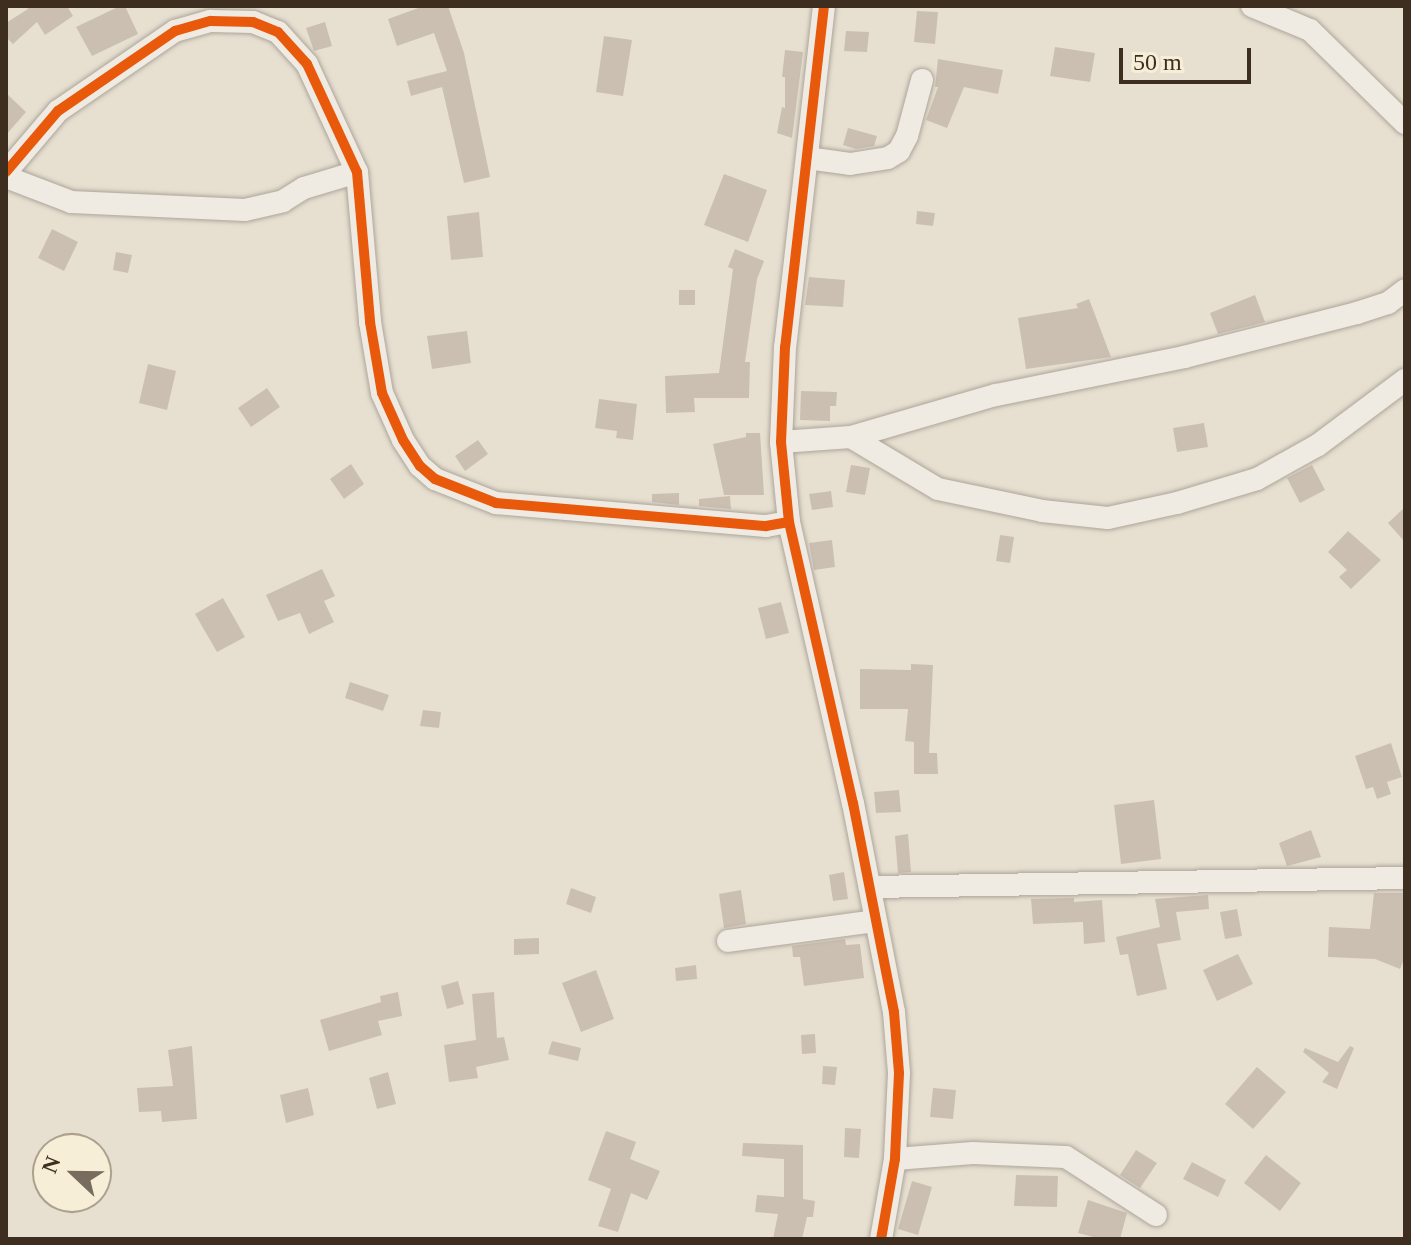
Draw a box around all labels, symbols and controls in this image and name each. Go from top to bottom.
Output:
scale bar [1123,32,1255,82]
text: 50 m [1133,49,1182,75]
north arrow [32,1133,112,1213]
text: N [37,1153,66,1177]

